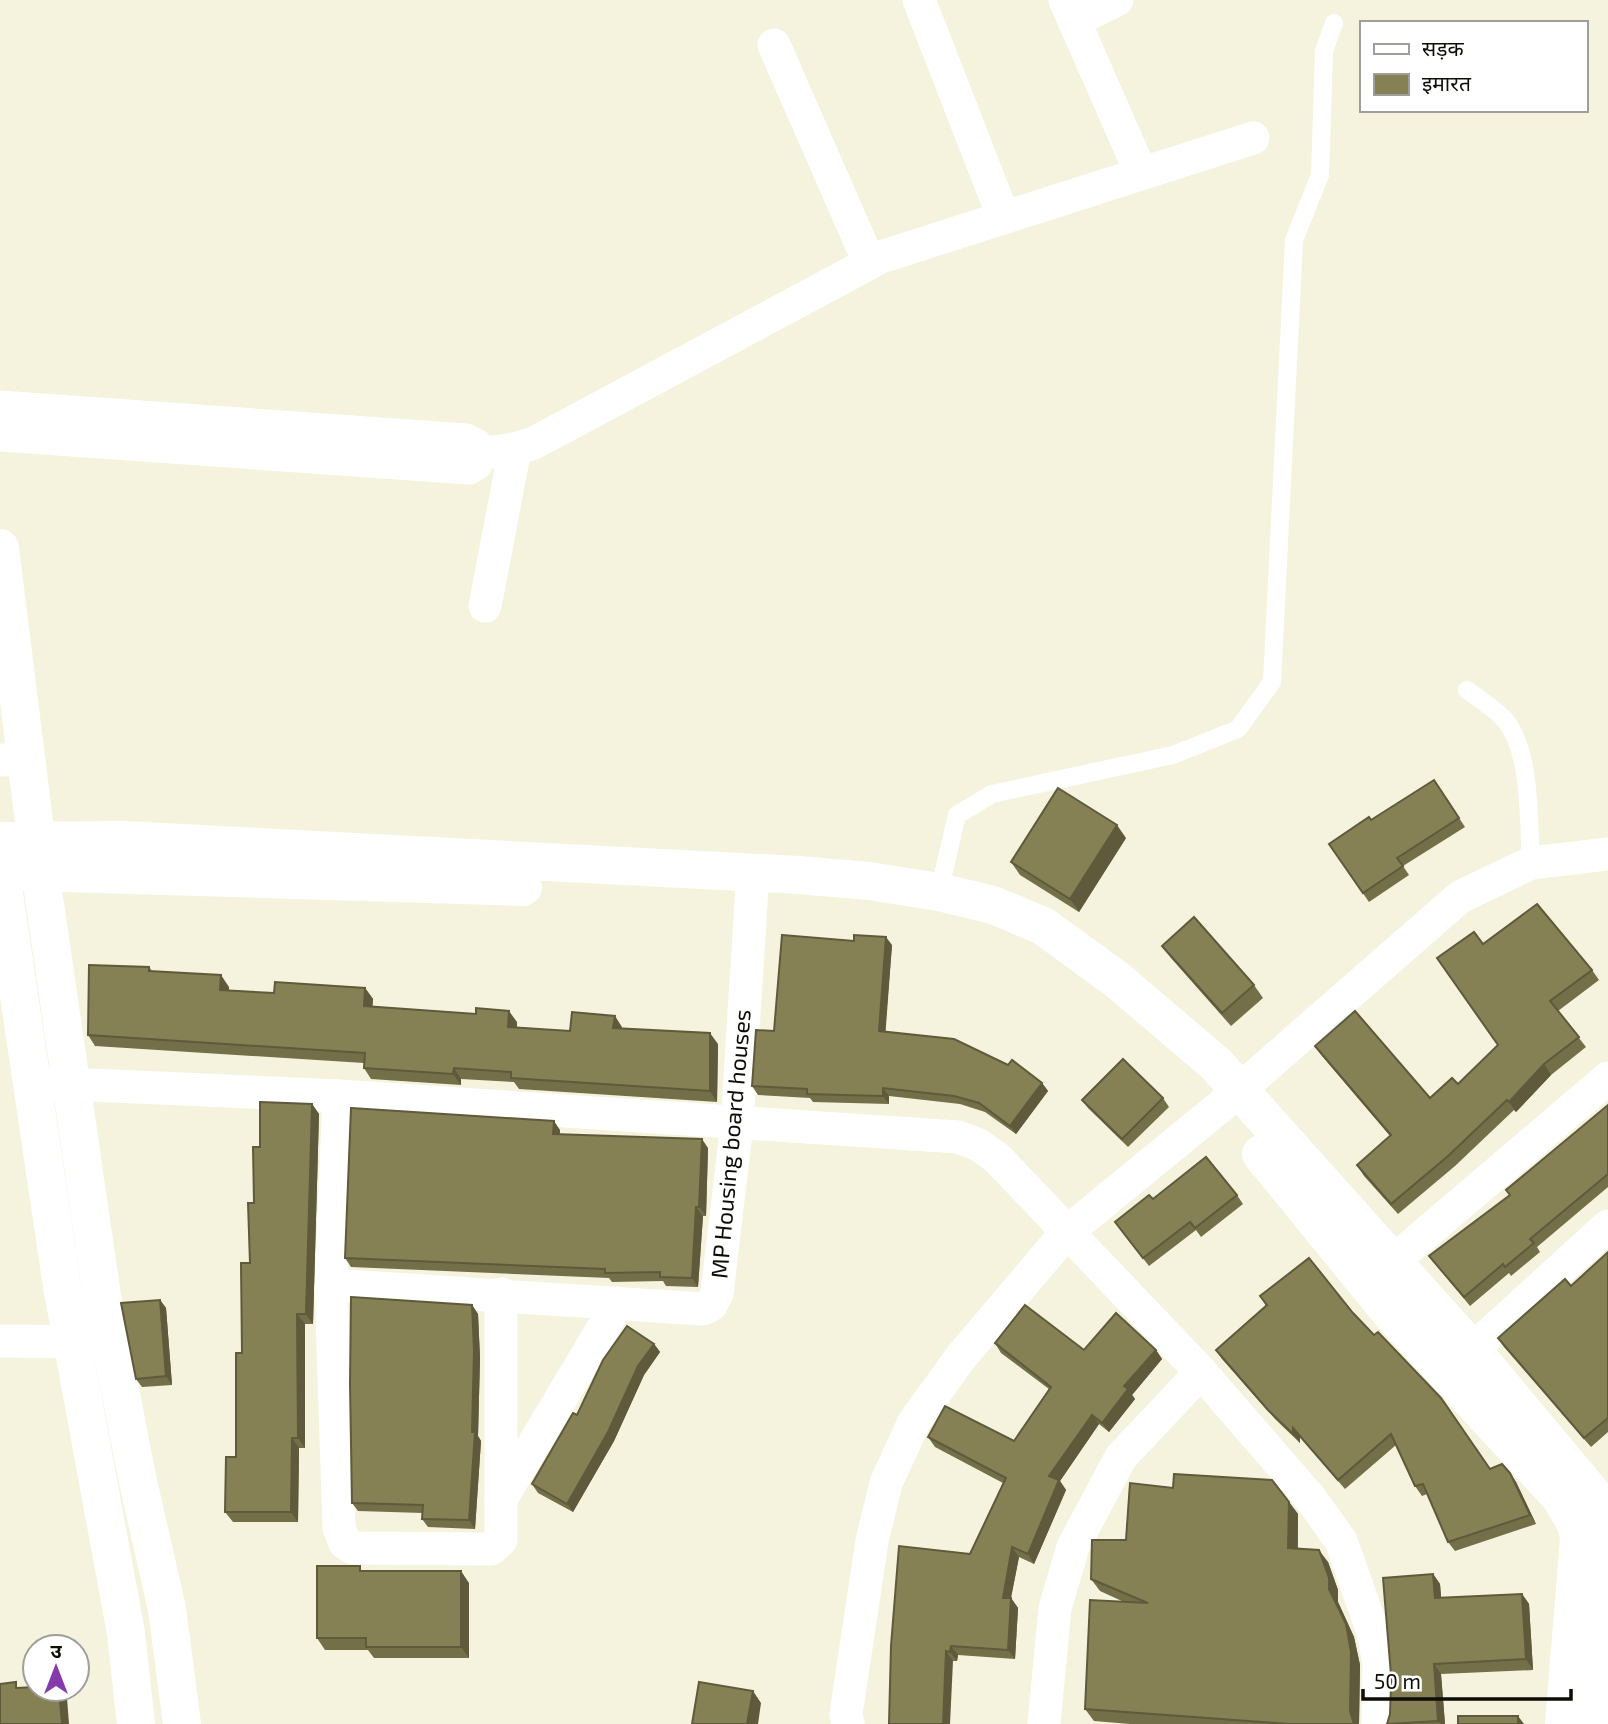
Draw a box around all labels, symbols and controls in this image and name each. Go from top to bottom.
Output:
legend [1360,21,1587,112]
text: सड़क [1422,35,1464,60]
text: इमारत [1422,70,1472,95]
street label: MP Housing board houses [704,1008,756,1280]
north arrow [21,1633,91,1703]
text: उ [50,1639,62,1662]
scale bar [1363,1658,1571,1702]
text: 50 m [1374,1668,1421,1693]

